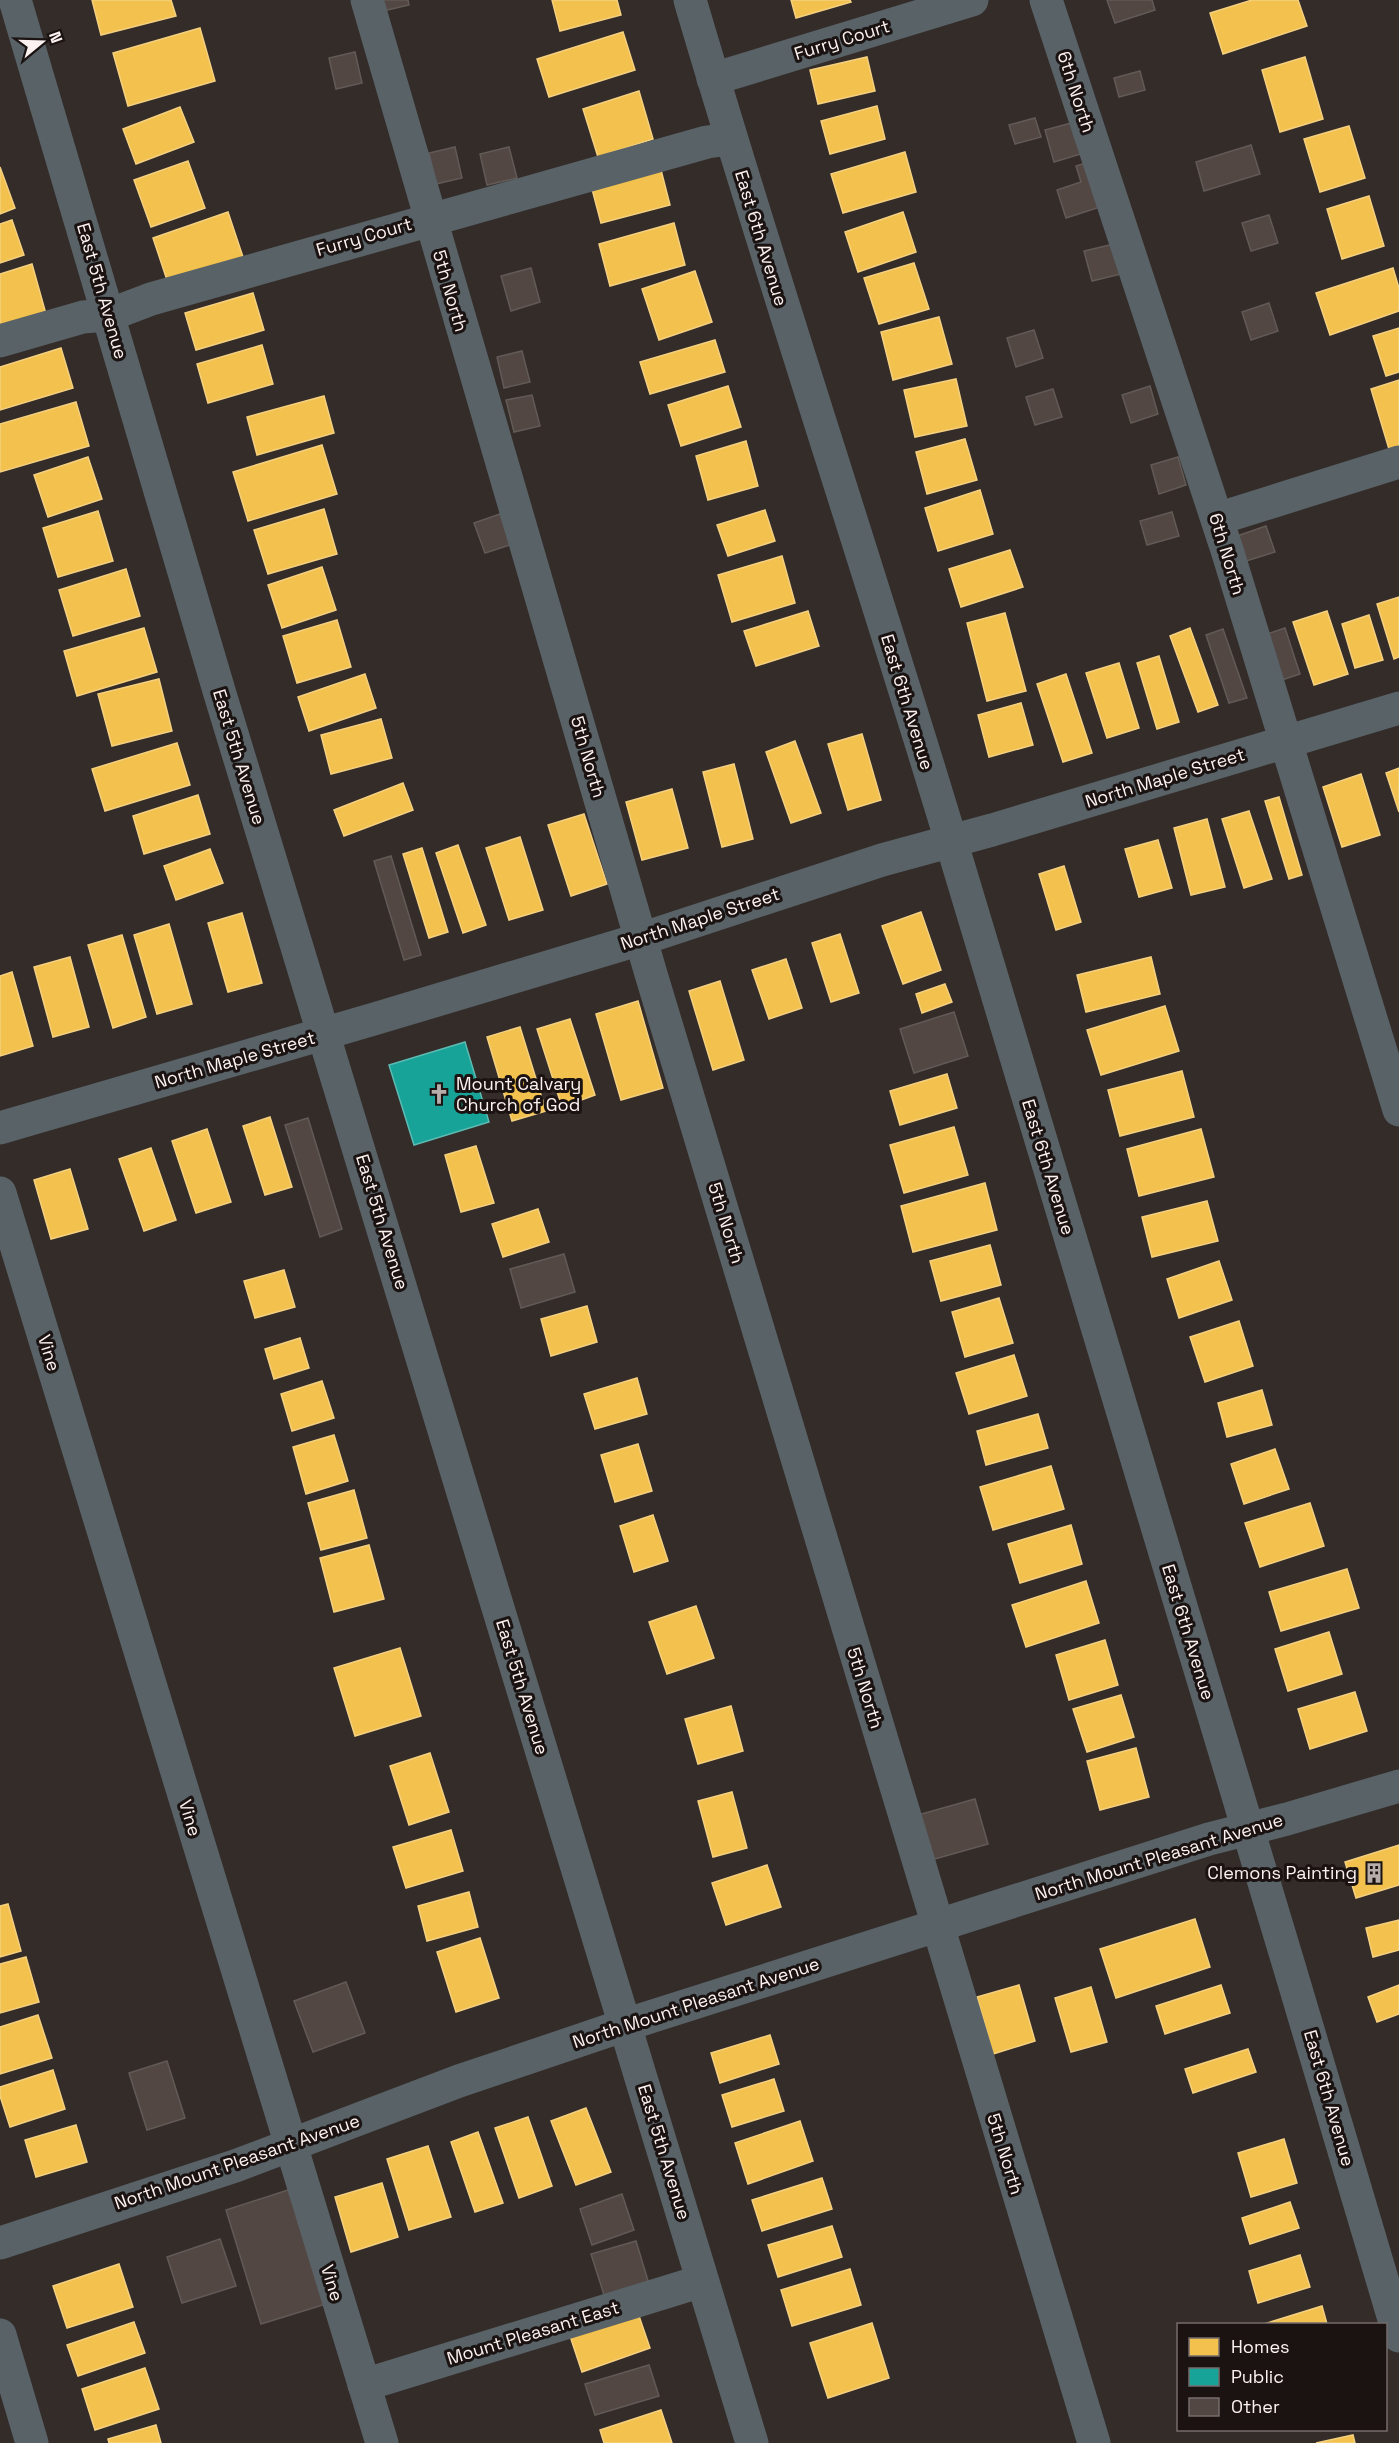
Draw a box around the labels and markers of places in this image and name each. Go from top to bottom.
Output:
place label: Mount Calvary Church of God [456,1072,581,1116]
church icon: Mount Calvary Church of God [427,1082,451,1106]
place label: Clemons Painting [1207,1861,1357,1884]
building icon: Clemons Painting [1362,1861,1386,1885]

